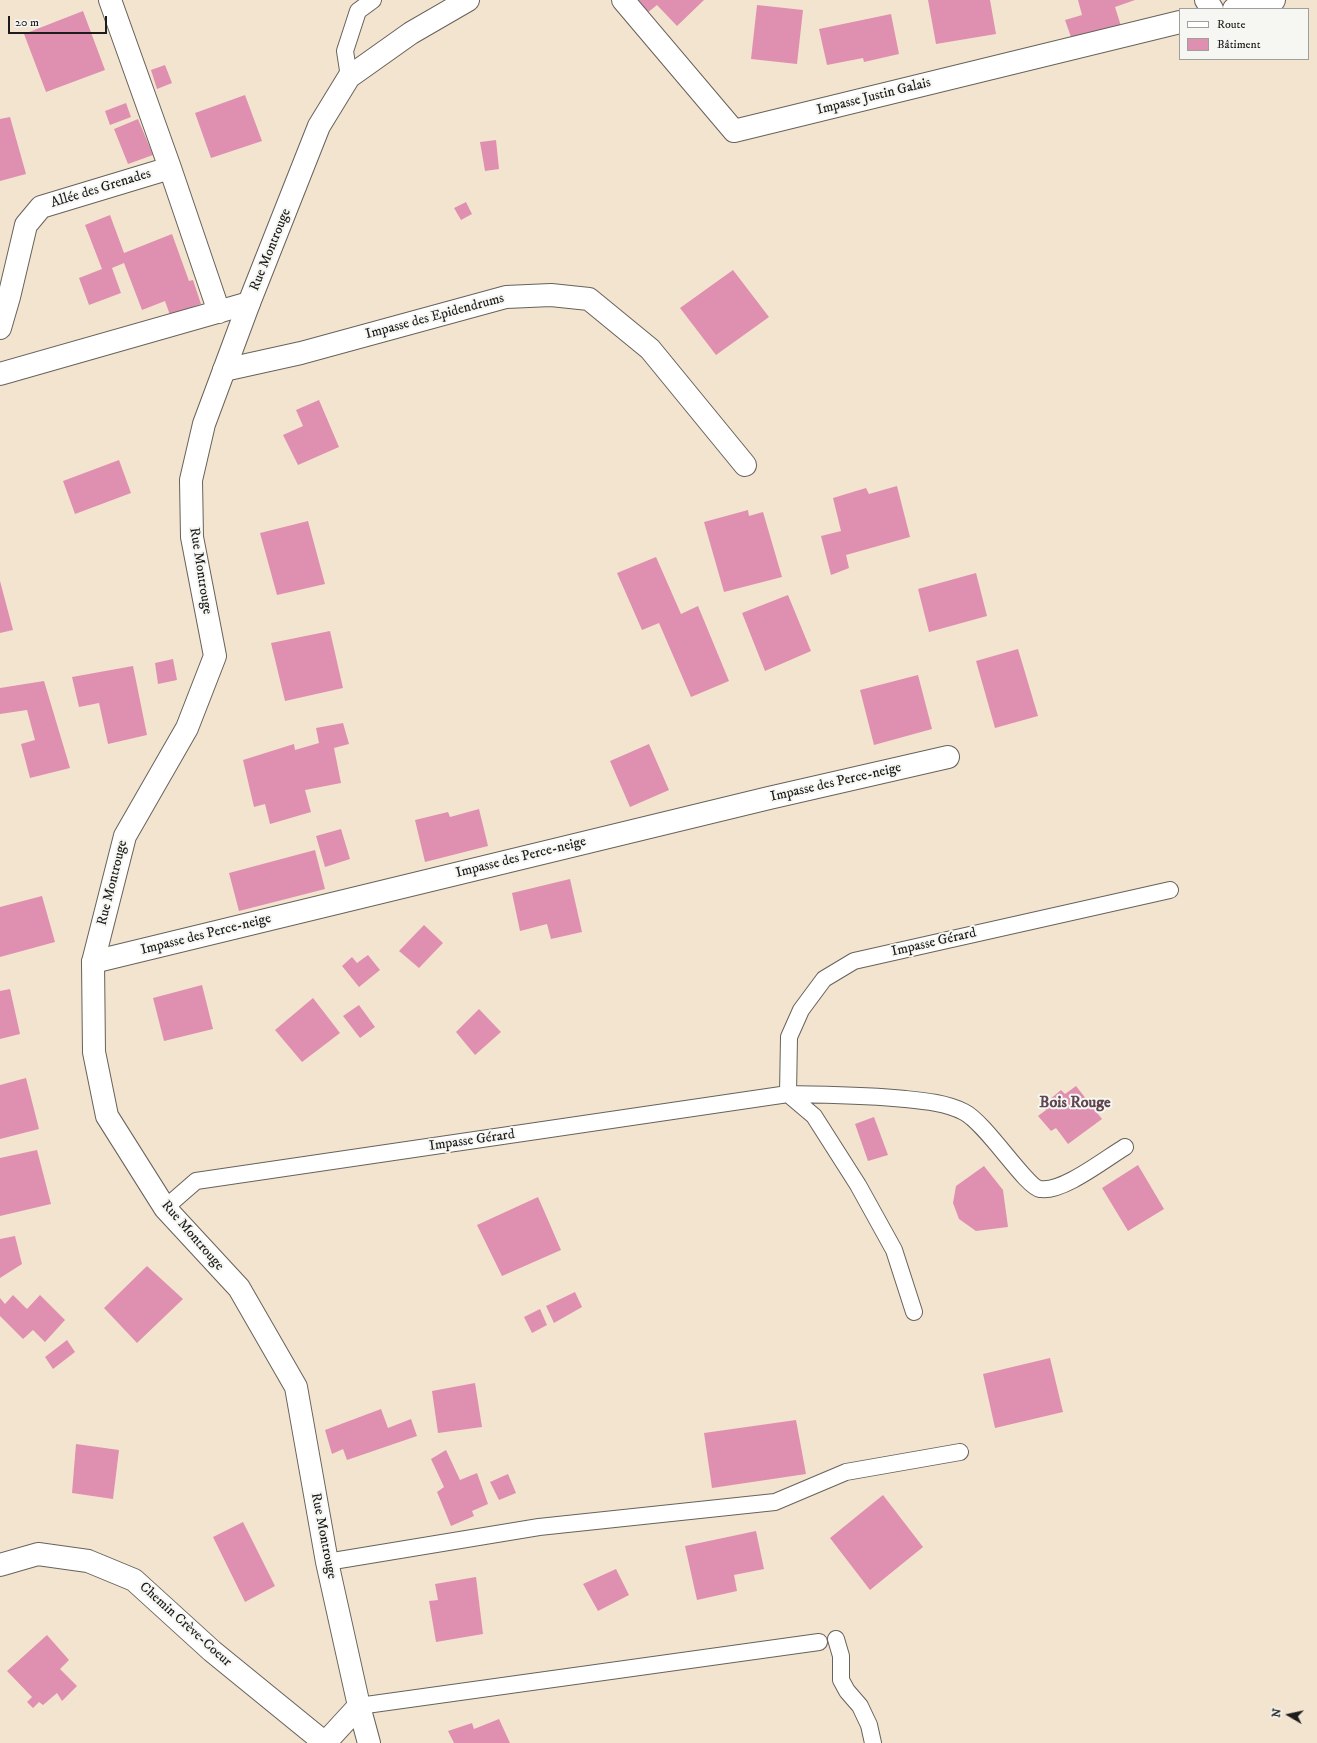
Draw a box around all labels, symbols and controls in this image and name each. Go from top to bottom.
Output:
scale bar [10,8,109,34]
legend [1179,8,1309,60]
text: 20 m [15,15,39,30]
text: Route [1217,17,1245,32]
text: Bâtiment [1217,37,1261,52]
street label: Impasse Justin Galais [815,75,933,119]
street label: Allée des Grenades [49,166,153,212]
street label: Rue Montrouge [247,206,295,294]
street label: Impasse des Epidendrums [364,290,506,344]
street label: Rue Montrouge [185,527,215,615]
street label: Impasse des Perce-neige [769,760,903,806]
street label: Impasse des Perce-neige [454,834,588,882]
street label: Rue Montrouge [94,839,132,927]
street label: Impasse des Perce-neige [139,911,273,959]
street label: Impasse Gérard [890,925,978,961]
district label: Bois Rouge [1039,1094,1111,1114]
street label: Impasse Gérard [428,1127,516,1155]
street label: Rue Montrouge [157,1198,227,1274]
street label: Rue Montrouge [306,1492,340,1580]
street label: Chemin Crève-Coeur [135,1579,235,1671]
north arrow [1269,1695,1309,1735]
text: N [1270,1708,1285,1719]

